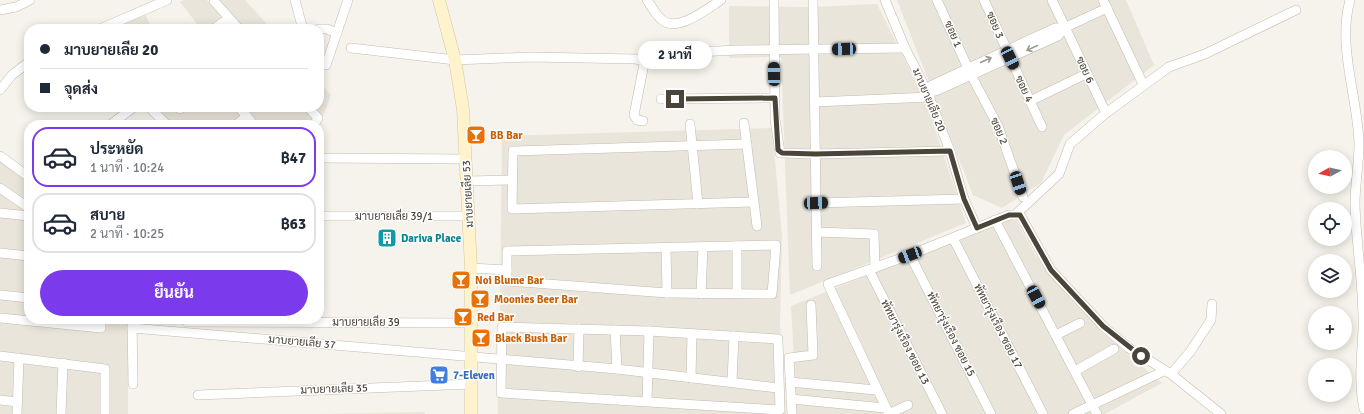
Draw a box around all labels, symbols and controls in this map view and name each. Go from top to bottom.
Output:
street label: ซอย 3 [984,10,1006,40]
street label: ซอย 1 [941,19,965,49]
text: มาบยายเลีย 20 [64,41,158,59]
callout: 2 นาที [638,41,712,69]
car [832,43,856,55]
car [999,45,1021,71]
one-way arrow [1026,45,1038,52]
text: 2 นาที [658,47,692,63]
street label: ซอย 6 [1073,55,1097,85]
one-way arrow [979,56,991,63]
car [768,62,780,86]
street label: มาบยายเลีย 20 [910,66,950,134]
street label: ซอย 4 [1012,74,1036,104]
text: จุดส่ง [64,80,98,98]
route end [666,90,684,108]
street label: ซอย 2 [988,116,1010,146]
bar icon: BB Bar [465,124,487,146]
place label: BB Bar [490,129,523,142]
icon: car [42,139,78,175]
text: ประหยัด [90,140,143,158]
text: ฿47 [281,149,306,167]
north arrow [1308,150,1352,194]
map controls [1308,150,1352,402]
text: 1 นาที · 10:24 [90,160,164,176]
street label: มาบยายเลีย 53 [458,160,476,228]
car [1009,170,1027,196]
car [804,197,828,209]
button: locate [1308,202,1352,246]
icon: car [42,205,78,241]
text: สบาย [90,206,125,224]
street label: มาบยายเลีย 39/1 [355,208,433,223]
text: ฿63 [281,215,306,233]
text: 2 นาที · 10:25 [90,226,164,242]
building icon: Dariva Place [376,227,398,249]
place label: Dariva Place [401,232,462,245]
car [897,245,923,265]
button: layers [1308,254,1352,298]
bar icon: Noi Blume Bar [450,269,472,291]
button: ยืนยัน [40,270,308,316]
place label: Noi Blume Bar [475,274,544,287]
street label: พัทยารุ่งเรือง ซอย 17 [969,281,1026,372]
car [1025,284,1047,310]
bar icon: Moonies Beer Bar [469,288,491,310]
street label: พัทยารุ่งเรือง ซอย 15 [922,289,979,380]
place label: Moonies Beer Bar [494,293,579,306]
street label: พัทยารุ่งเรือง ซอย 13 [876,297,933,388]
bar icon: Red Bar [452,306,474,328]
button: + [1308,306,1352,350]
place label: Red Bar [477,311,515,324]
street label: มาบยายเลีย 39 [332,314,400,329]
bar icon: Black Bush Bar [470,327,492,349]
street label: มาบยายเลีย 37 [268,331,336,351]
place label: Black Bush Bar [495,332,568,345]
route start [1132,347,1150,365]
button: − [1308,358,1352,402]
supermarket icon: 7-Eleven [428,364,450,386]
place label: 7-Eleven [453,369,495,382]
street label: มาบยายเลีย 35 [300,379,368,397]

